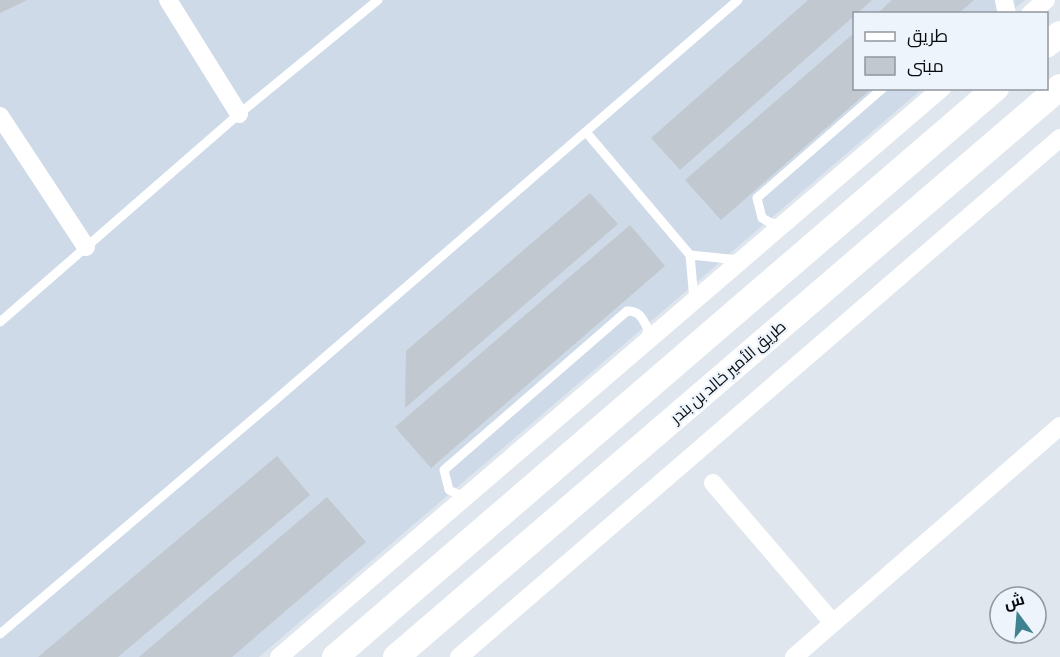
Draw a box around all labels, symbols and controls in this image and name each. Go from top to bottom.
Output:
legend [853,12,1048,90]
text: طريق [907,26,948,48]
text: مبنى [907,56,944,77]
street label: طريق الأمير خالد بن بندر [666,317,790,429]
north arrow [988,585,1048,645]
text: ش [1002,590,1026,613]

